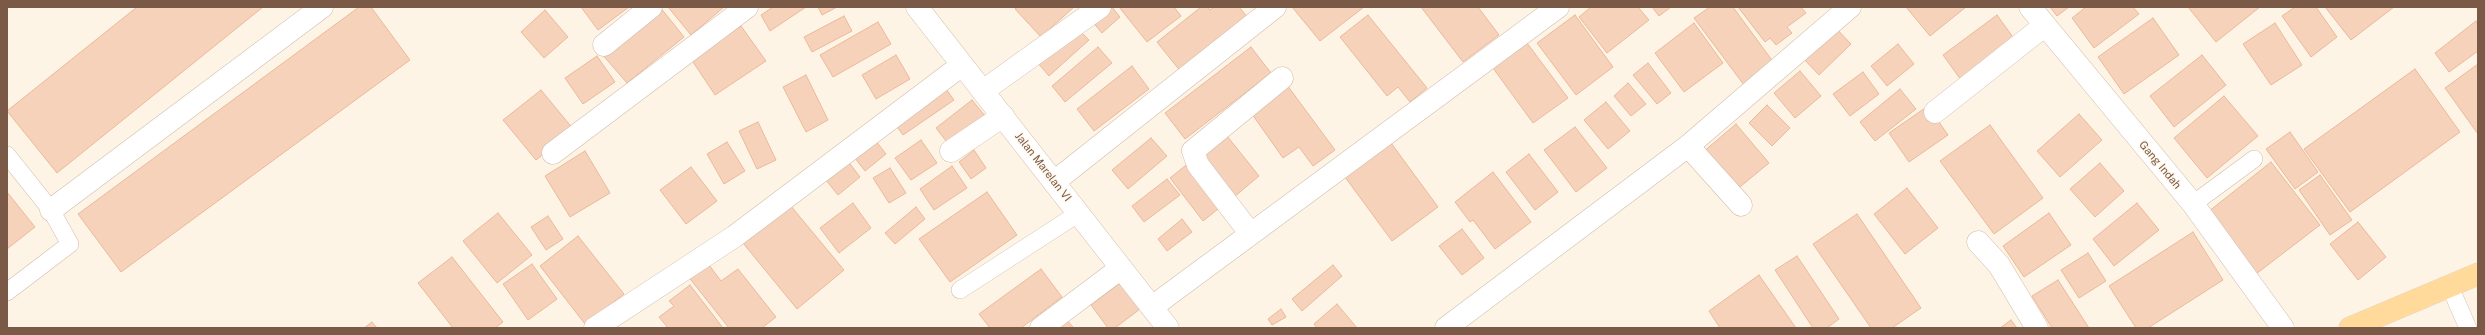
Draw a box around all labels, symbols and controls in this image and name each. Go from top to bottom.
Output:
street label: Jalan Marelan VI [1012,130,1074,204]
street label: Gang Indah [2136,138,2184,192]

